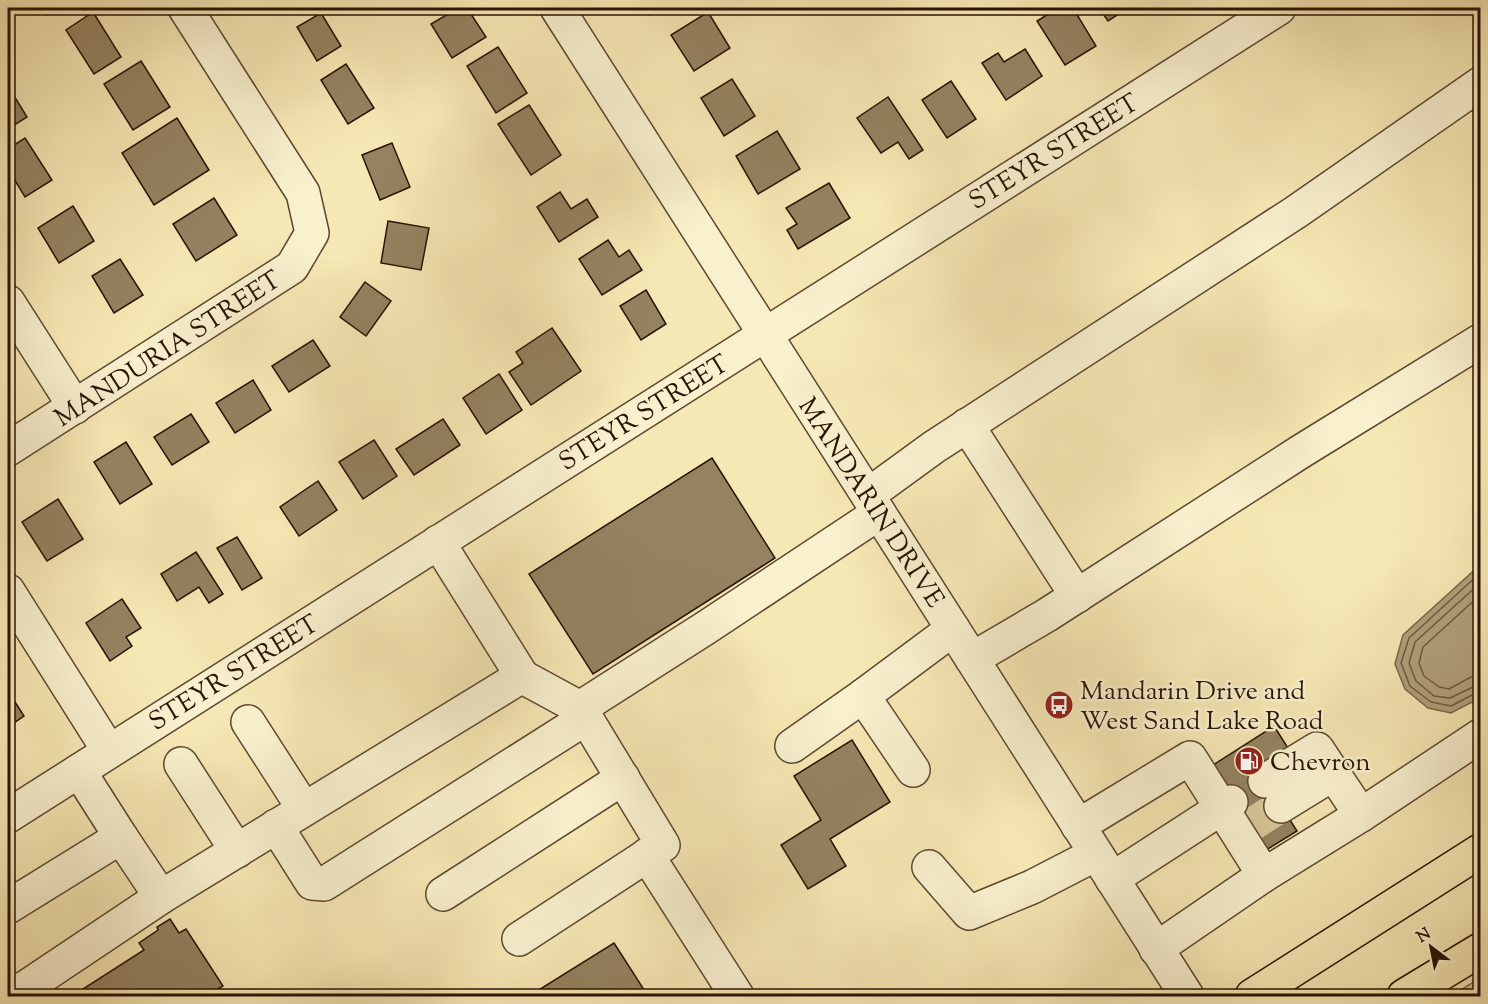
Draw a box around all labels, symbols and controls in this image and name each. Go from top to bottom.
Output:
street label: STEYR STREET [962,86,1147,220]
street label: MANDURIA STREET [48,263,289,437]
street label: STEYR STREET [552,347,737,481]
street label: MANDARIN DRIVE [788,391,952,616]
street label: STEYR STREET [142,607,327,741]
place label: Mandarin Drive and West Sand Lake Road [1080,674,1324,741]
bus stop icon: Mandarin Drive and West Sand Lake Road [1043,689,1075,721]
fuel station icon: Chevron [1233,745,1265,777]
place label: Chevron [1270,745,1371,782]
north arrow [1401,917,1461,977]
text: N [1413,923,1436,950]

